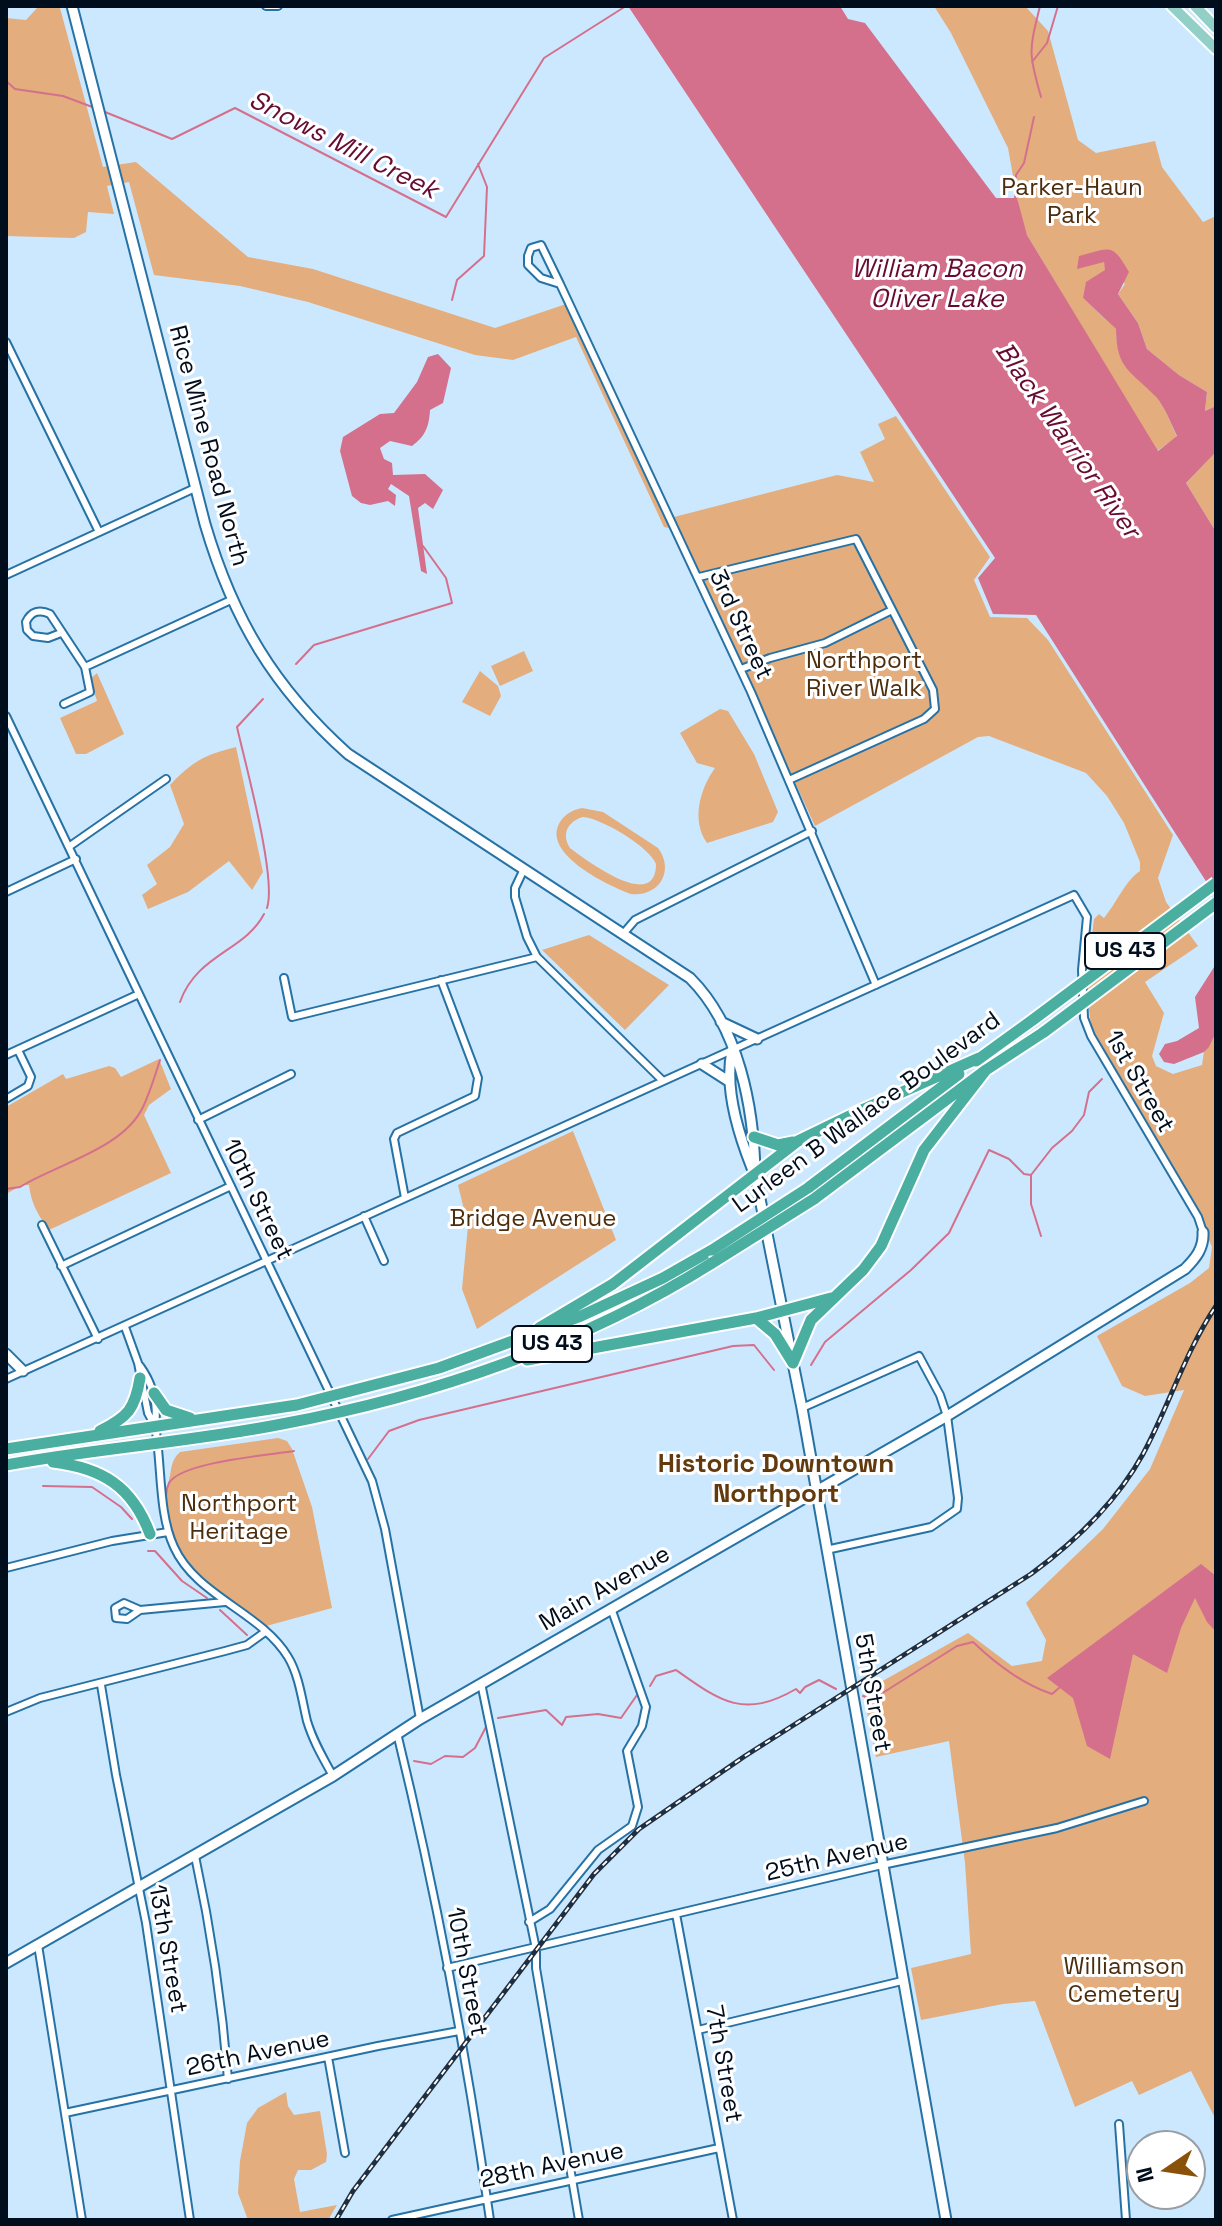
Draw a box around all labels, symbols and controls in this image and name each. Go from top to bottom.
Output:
water label: Snows Mill Creek [243,85,443,207]
park label: Parker-Haun Park [1001,174,1143,230]
water label: William Bacon Oliver Lake [851,254,1023,316]
street label: Rice Mine Road North [162,322,254,570]
water label: Black Warrior River [988,337,1146,545]
street label: 3rd Street [702,565,778,685]
park label: Northport River Walk [806,647,922,703]
road number: US 43 [1085,933,1165,969]
street label: Lurleen B Wallace Boulevard [728,1006,1006,1220]
street label: 1st Street [1098,1026,1180,1138]
street label: 10th Street [215,1135,299,1265]
park label: Bridge Avenue [450,1205,616,1233]
road number: US 43 [512,1326,592,1362]
district label: Historic Downtown Northport [658,1449,894,1510]
park label: Northport Heritage [181,1490,297,1546]
street label: Main Avenue [535,1540,675,1638]
street label: 5th Street [847,1632,897,1754]
street label: 25th Avenue [763,1828,911,1888]
street label: 13th Street [142,1883,192,2015]
street label: 10th Street [439,1905,493,2039]
park label: Williamson Cemetery [1063,1953,1185,2009]
street label: 7th Street [699,2003,747,2125]
street label: 26th Avenue [184,2025,332,2083]
north arrow [1126,2130,1206,2210]
street label: 28th Avenue [478,2137,626,2195]
text: N [1129,2165,1160,2185]

